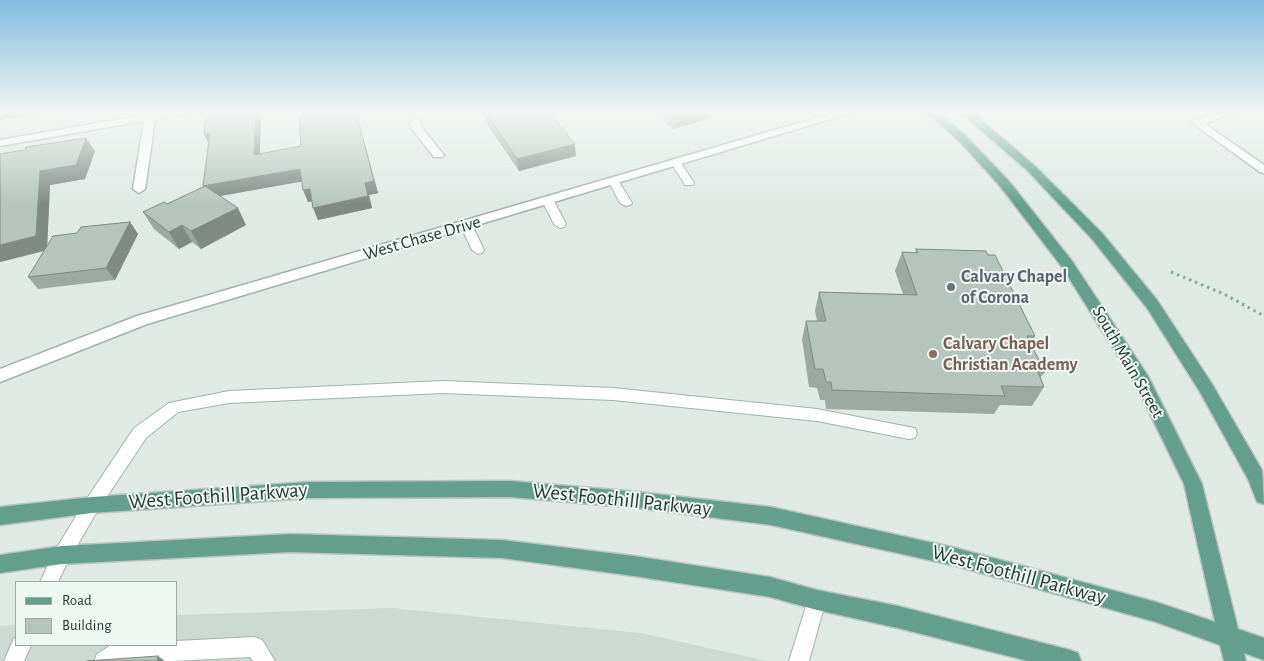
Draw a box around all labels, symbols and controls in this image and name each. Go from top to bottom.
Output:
street label: West Chase Drive [361,211,483,265]
place label: Calvary Chapel of Corona [961,266,1067,308]
marker: Calvary Chapel of Corona [945,281,957,293]
street label: South Main Street [1087,302,1169,422]
place label: Calvary Chapel Christian Academy [943,333,1077,376]
marker: Calvary Chapel Christian Academy [927,348,939,360]
street label: West Foothill Parkway [128,477,308,515]
street label: West Foothill Parkway [531,478,713,522]
street label: West Foothill Parkway [929,540,1109,610]
legend [15,581,178,646]
text: Road [62,593,92,608]
text: Building [62,618,112,633]

